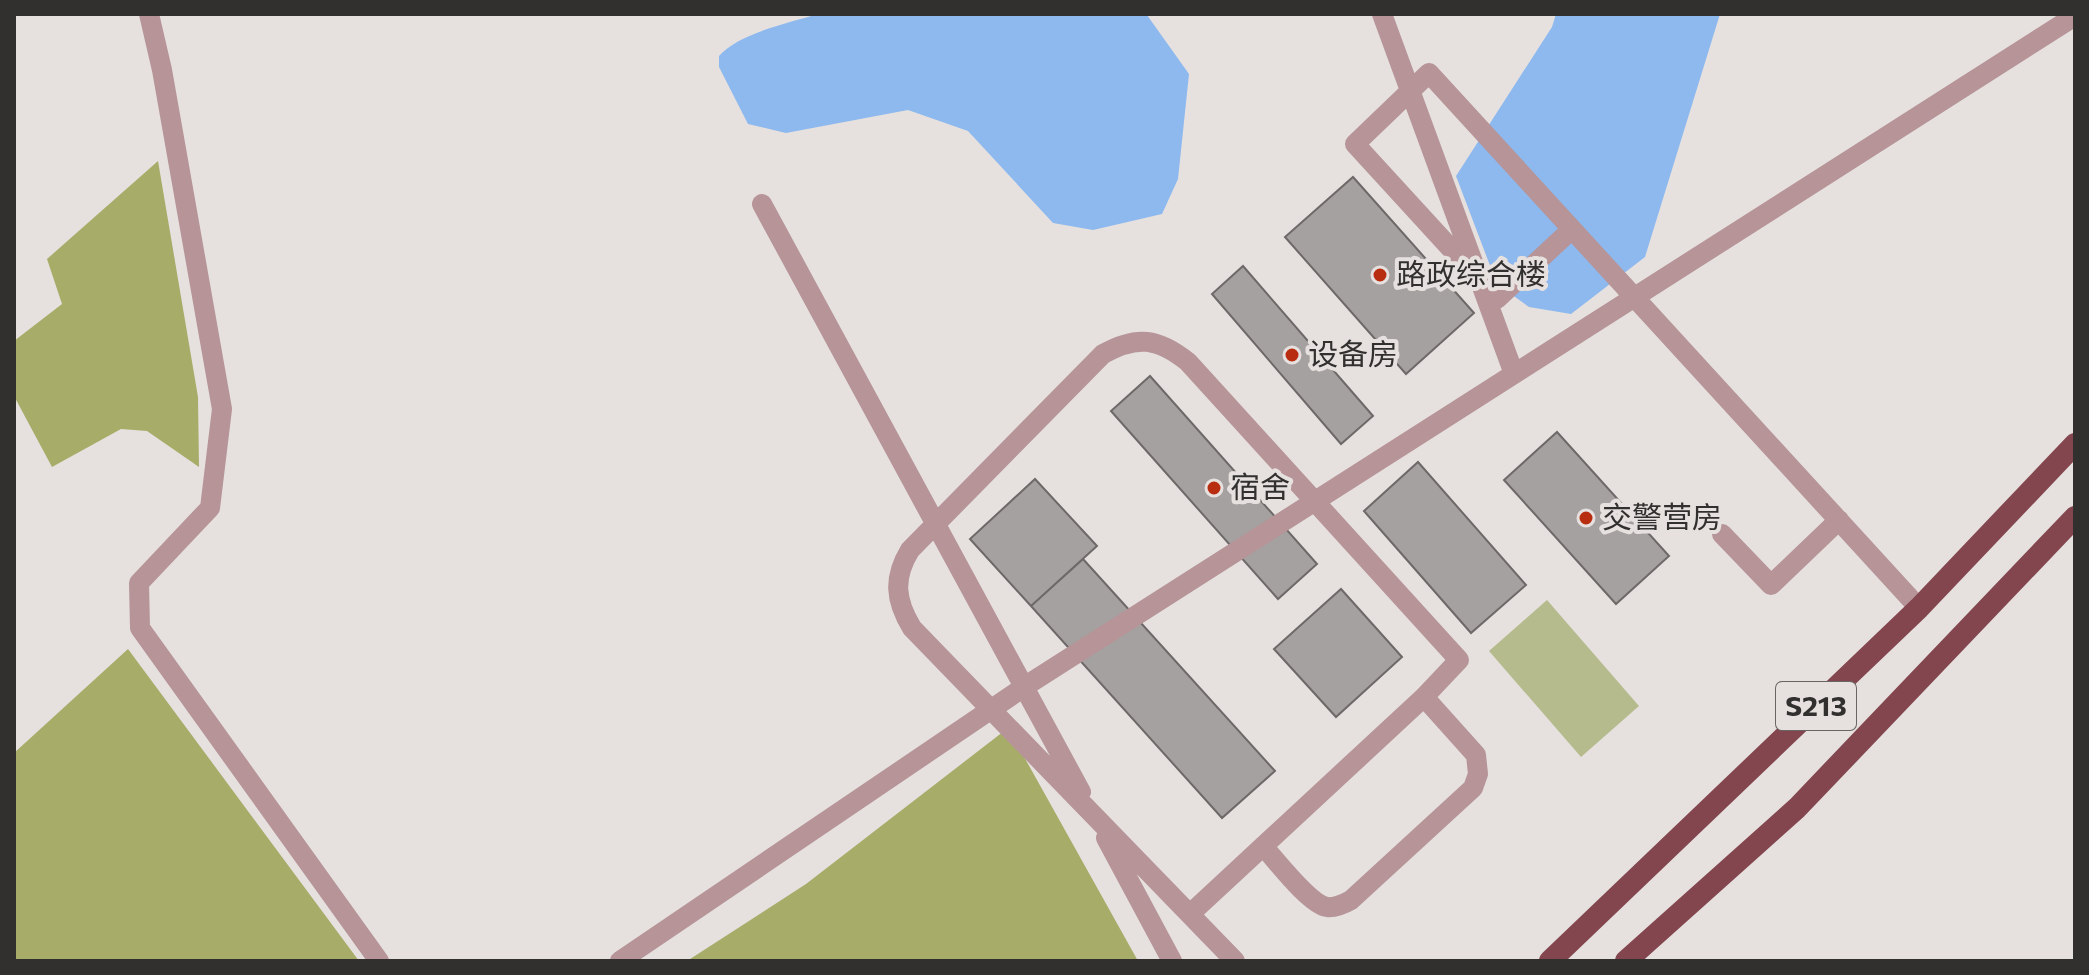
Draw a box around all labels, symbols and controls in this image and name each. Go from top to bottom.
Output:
place label: 路政综合楼 [1396,254,1546,291]
marker: 路政综合楼 [1371,266,1389,284]
place label: 设备房 [1308,334,1398,371]
marker: 设备房 [1283,346,1301,364]
place label: 宿舍 [1230,467,1290,504]
marker: 宿舍 [1205,479,1223,497]
place label: 交警营房 [1602,497,1722,534]
marker: 交警营房 [1577,509,1595,527]
road number: S213 [1776,682,1856,730]

